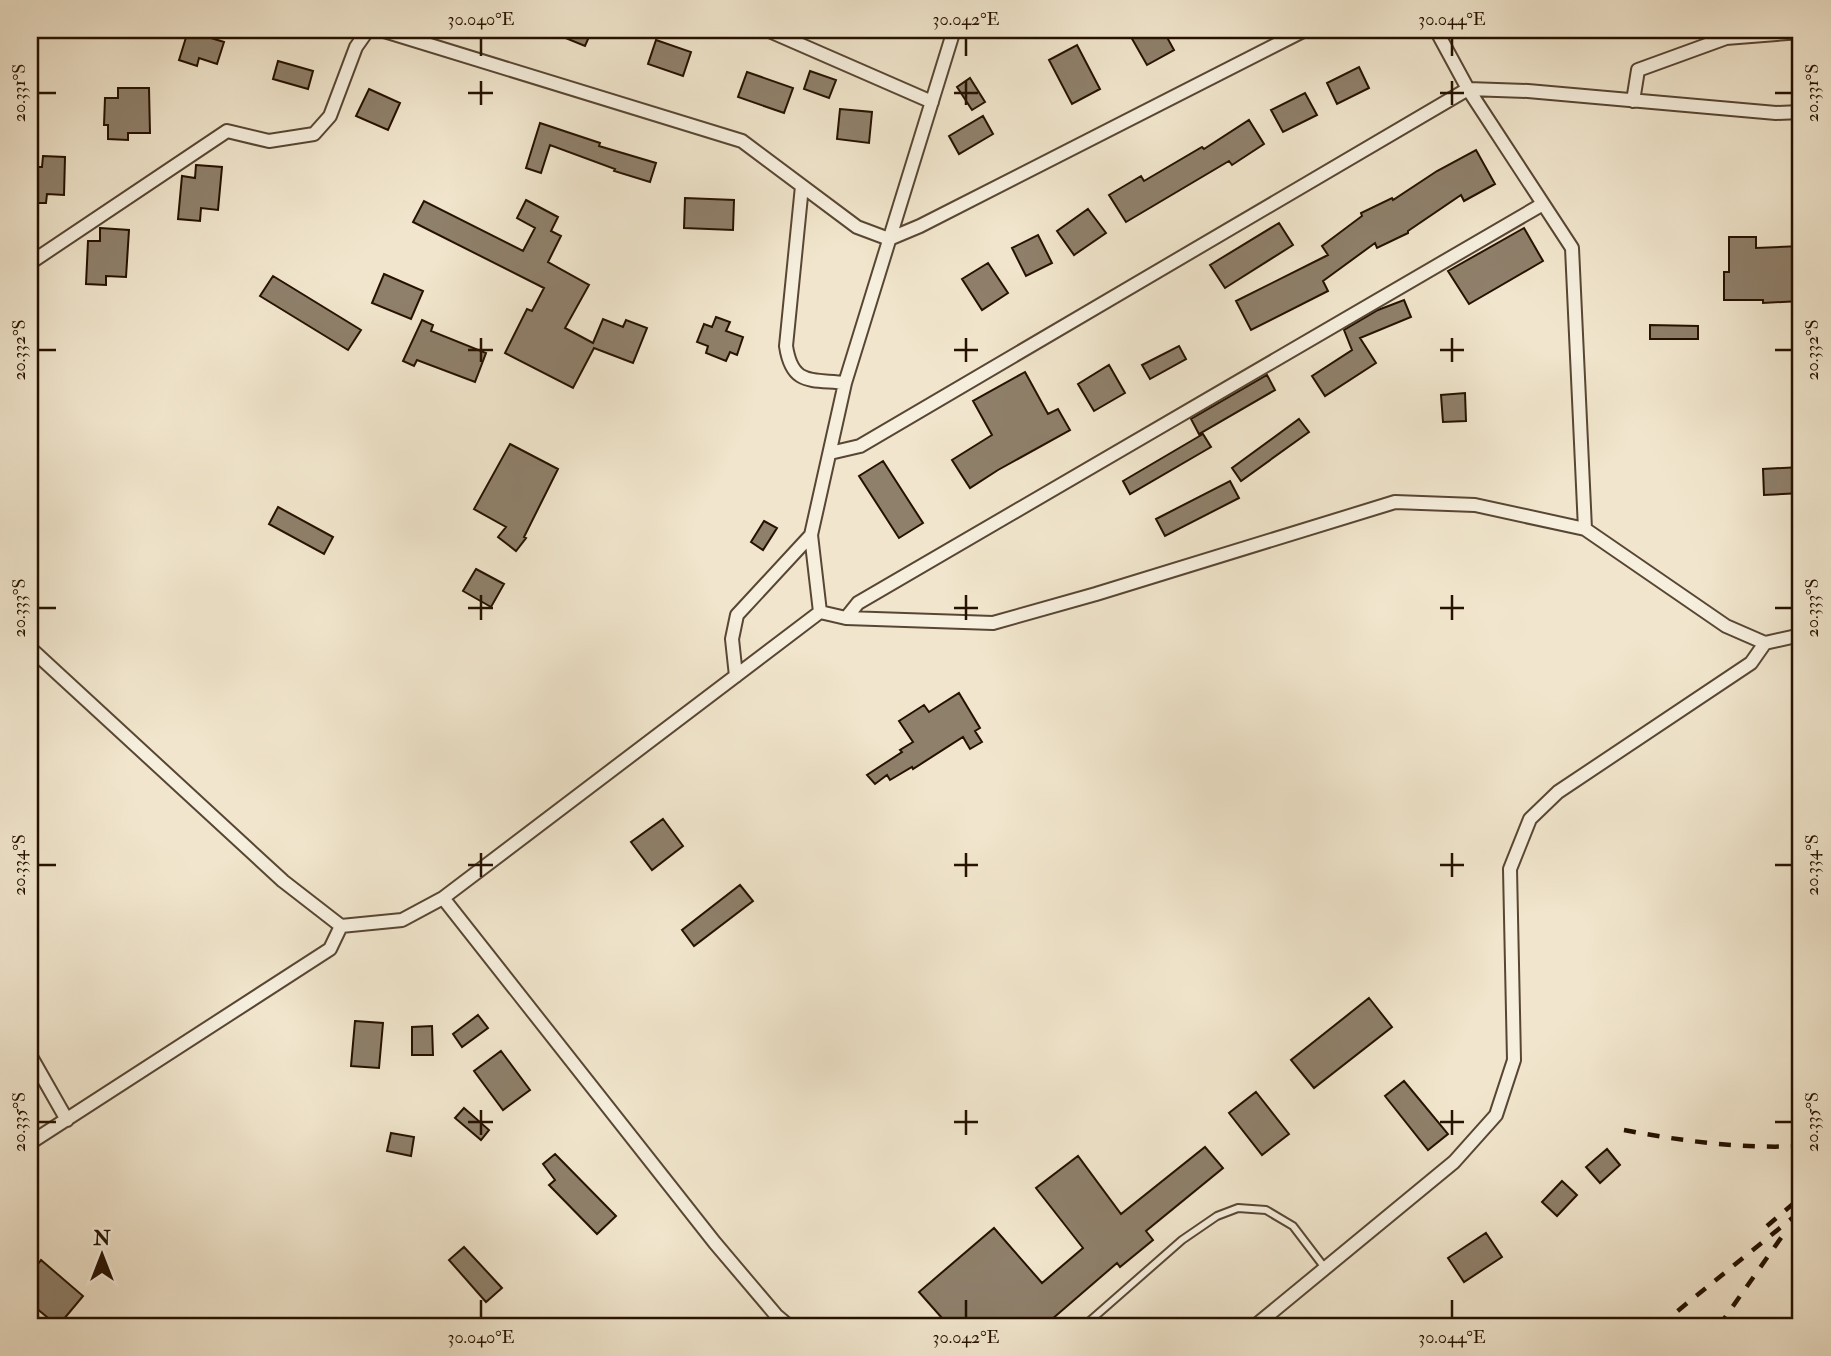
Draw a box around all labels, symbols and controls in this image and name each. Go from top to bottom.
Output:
text: 30.040°E [447,8,515,31]
text: 30.042°E [933,8,1000,31]
text: 30.044°E [1418,8,1486,31]
text: 20.331°S [8,64,31,122]
text: 20.331°S [1801,64,1824,122]
text: 20.332°S [8,319,31,381]
text: 20.332°S [1801,319,1824,381]
text: 20.333°S [8,579,31,637]
text: 20.333°S [1801,579,1824,637]
text: 20.334°S [8,834,31,896]
text: 20.334°S [1801,834,1824,896]
text: 20.335°S [8,1092,31,1152]
text: 20.335°S [1801,1092,1824,1152]
north arrow [66,1220,136,1290]
text: N [92,1227,111,1251]
text: 30.040°E [447,1326,515,1349]
text: 30.042°E [933,1326,1000,1349]
text: 30.044°E [1418,1326,1486,1349]

